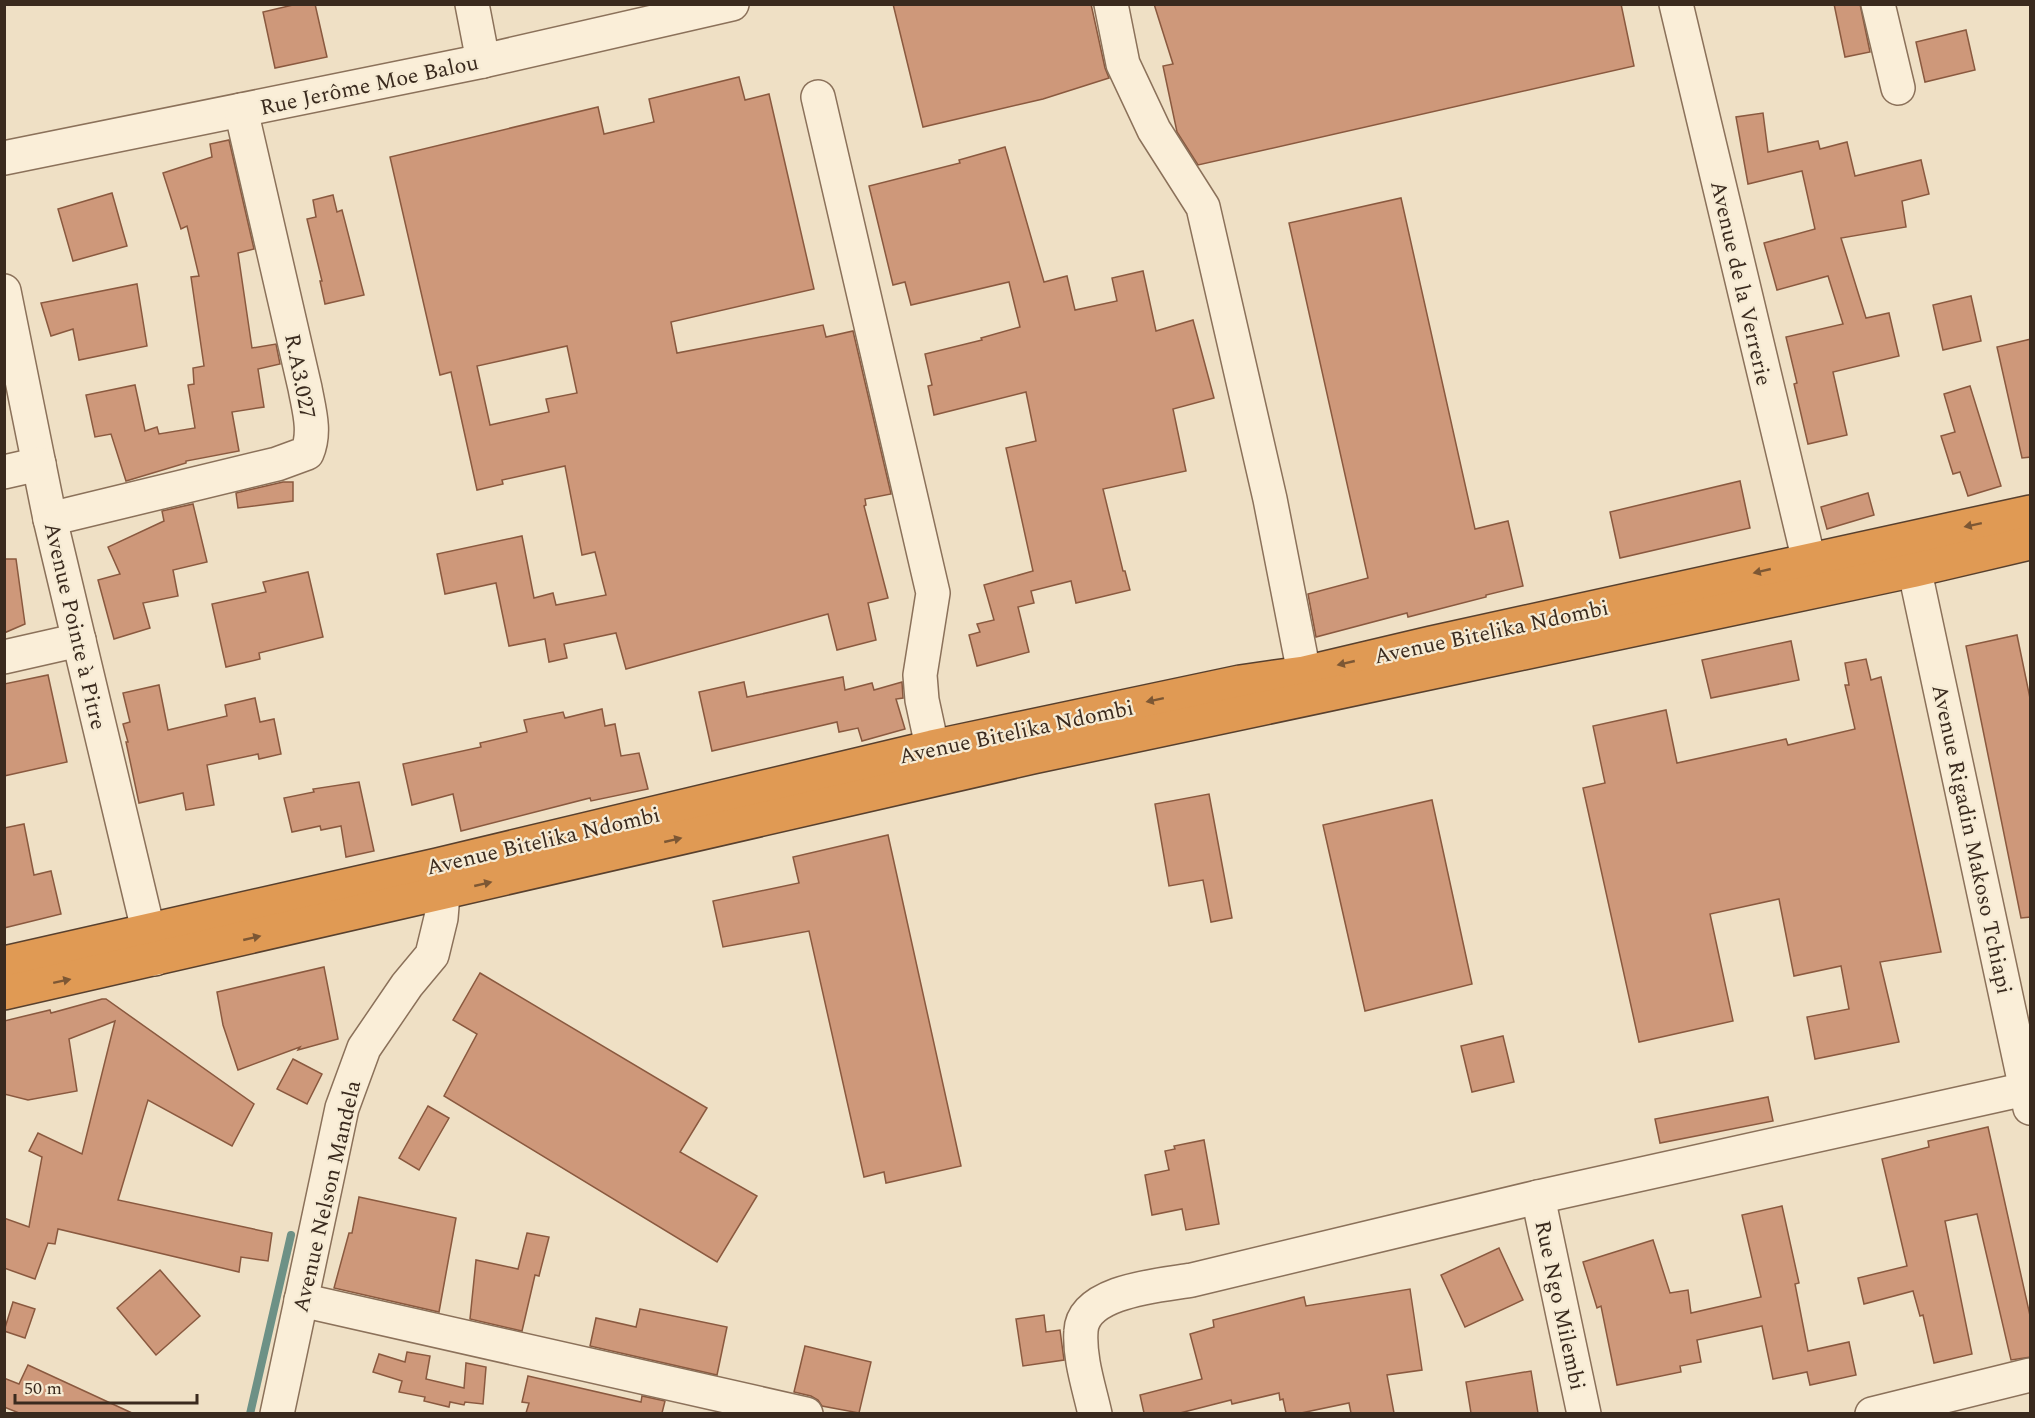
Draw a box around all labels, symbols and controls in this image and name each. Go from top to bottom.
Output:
street label: Rue Jerôme Moe Balou [257,46,482,125]
street label: Avenue de la Verrerie [1701,178,1780,389]
street label: R.A3.027 [275,331,324,422]
street label: Avenue Pointe à Pitre [35,519,114,733]
one-way arrow [1964,521,1983,530]
one-way arrow [1753,567,1772,577]
street label: Avenue Bitelika Ndombi [1371,591,1612,673]
one-way arrow [1337,658,1356,668]
street label: Avenue Rigadin Makoso Tchiapi [1923,681,2021,997]
street label: Avenue Bitelika Ndombi [896,691,1137,773]
one-way arrow [1146,696,1164,706]
street label: Avenue Bitelika Ndombi [423,798,664,884]
one-way arrow [663,835,682,844]
one-way arrow [473,879,492,889]
one-way arrow [243,932,261,942]
one-way arrow [52,975,71,985]
street label: Avenue Nelson Mandela [285,1077,370,1316]
street label: Rue Ngo Milembi [1525,1217,1594,1393]
scale bar [15,1367,196,1405]
text: 50 m [24,1375,62,1402]

